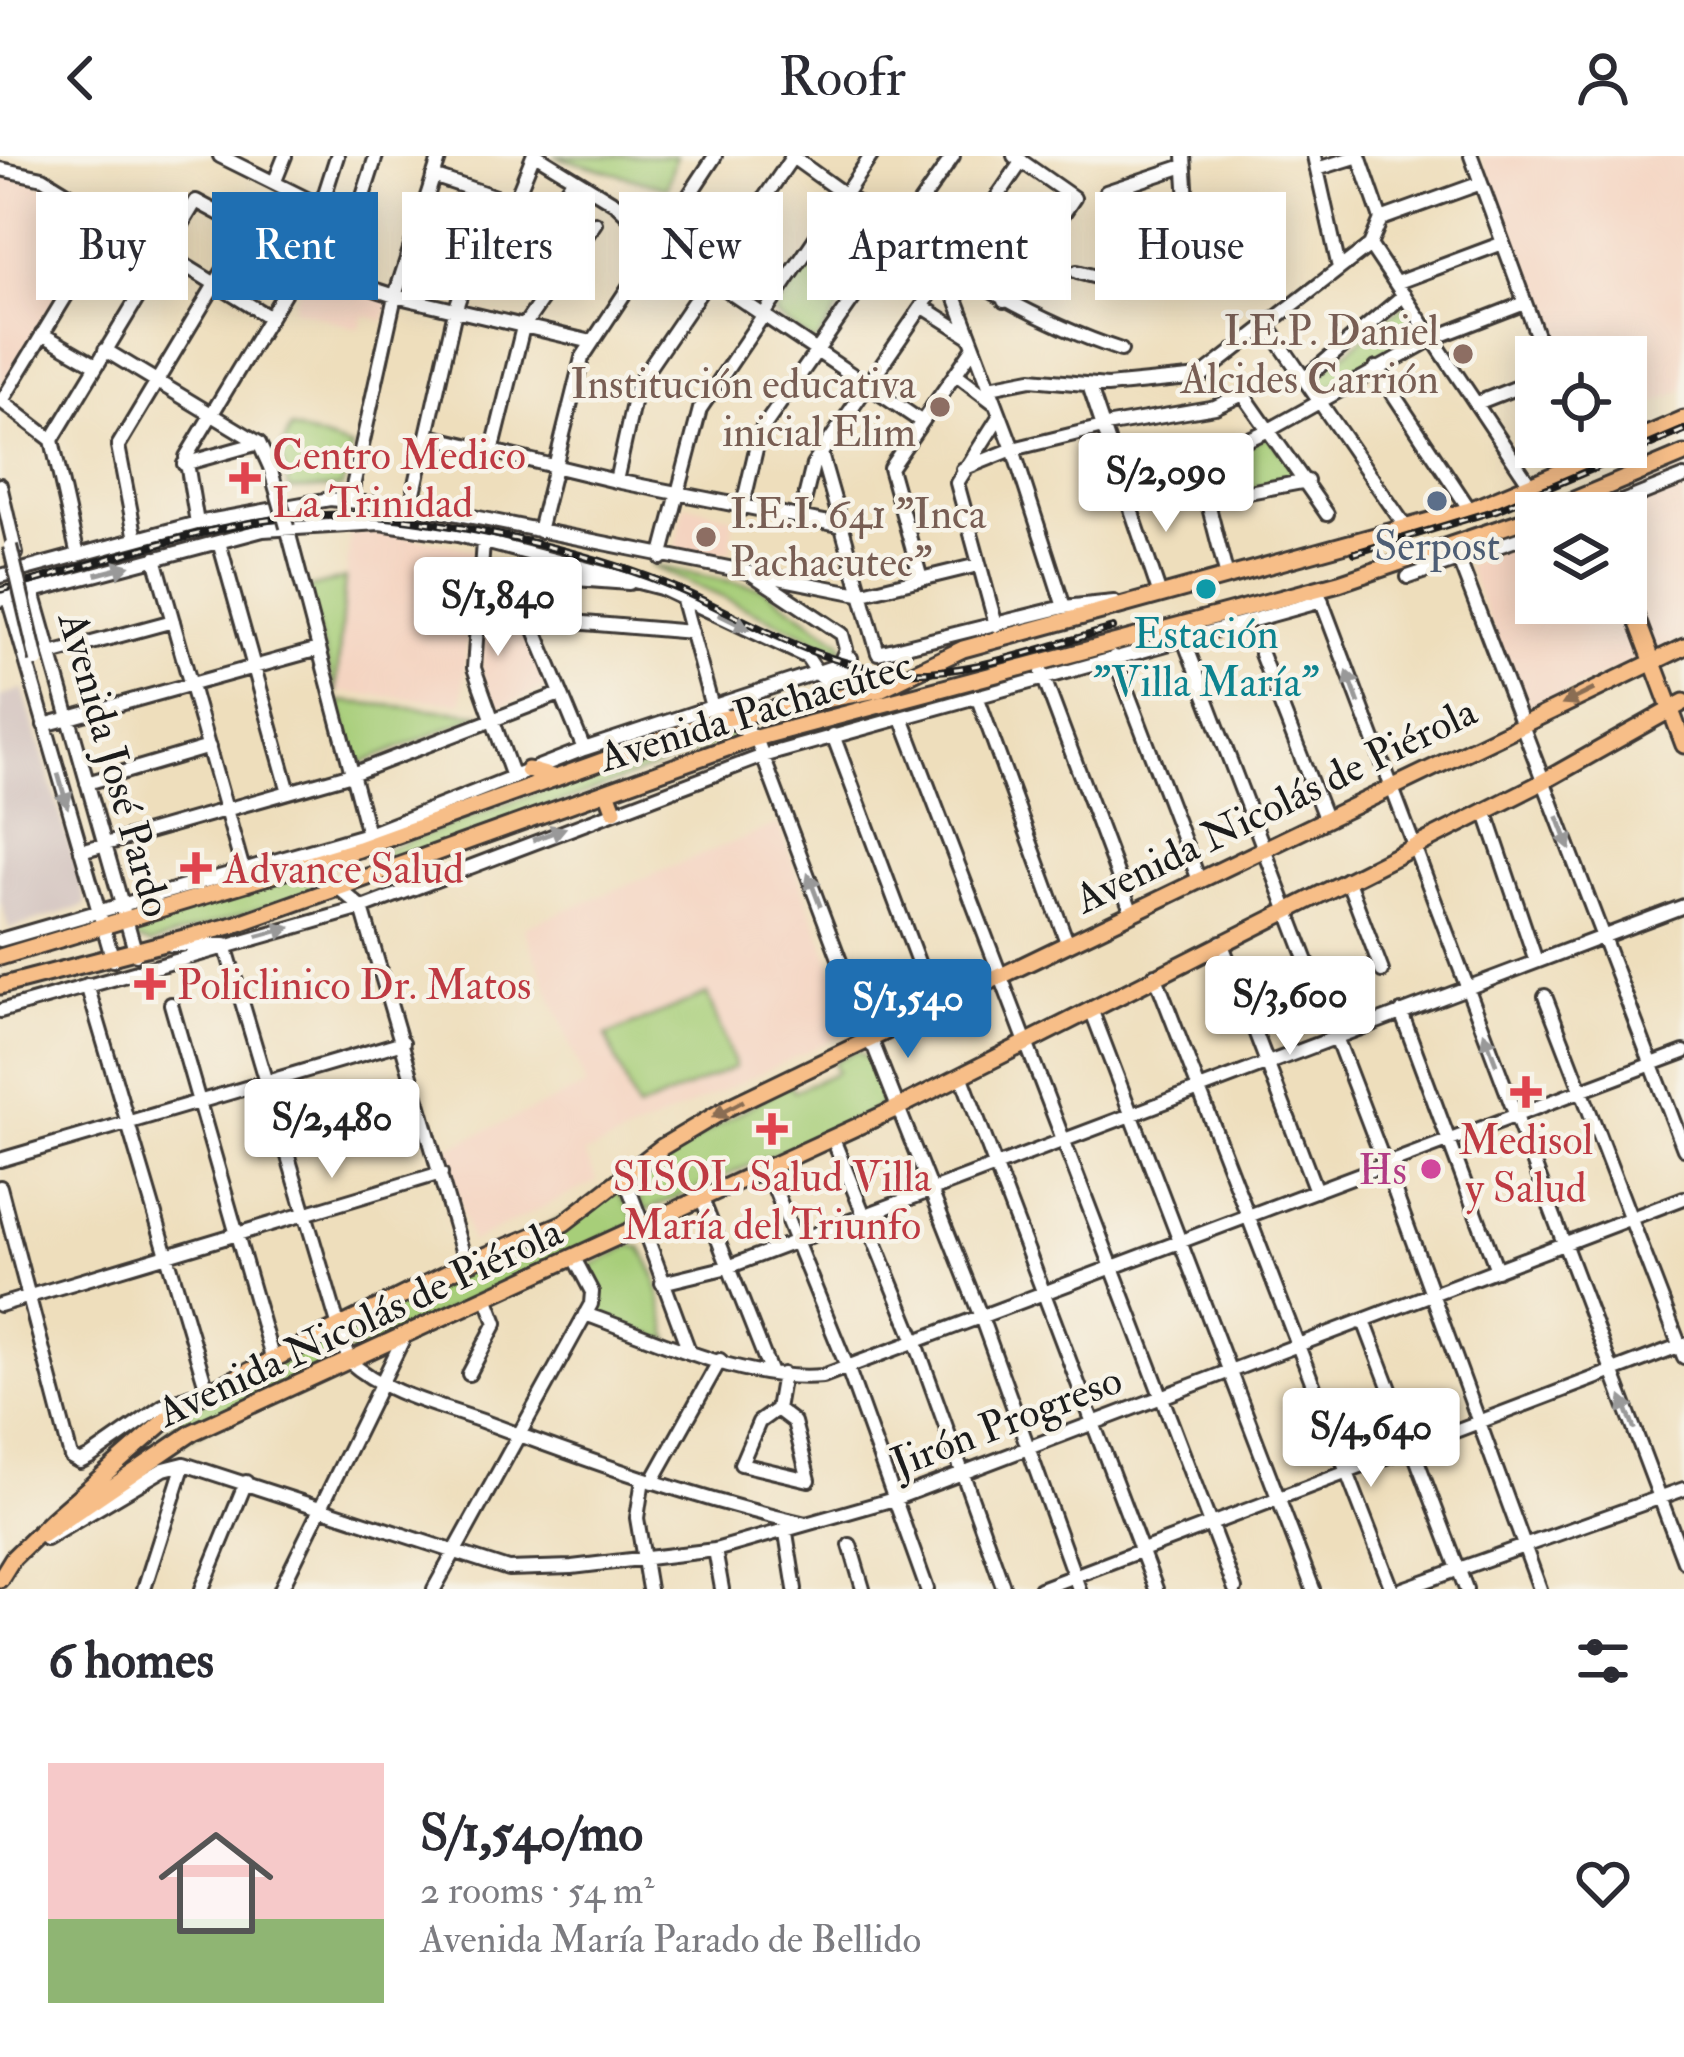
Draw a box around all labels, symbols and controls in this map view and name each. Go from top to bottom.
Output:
text: Roofr [778,44,906,112]
icon: back [48,45,114,111]
icon: person [1570,45,1636,111]
chip: Buy [36,192,188,300]
chip: Rent [212,192,378,300]
chip: Filters [402,192,595,300]
chip: New [619,192,783,300]
chip: Apartment [807,192,1071,300]
chip: House [1095,192,1286,300]
place label: I.E.P. Daniel Alcides Carrión [1179,306,1439,406]
map controls [1515,336,1647,624]
button: locate [1515,336,1647,468]
marker: I.E.P. Daniel Alcides Carrión [1450,341,1476,367]
place label: Institución educativa inicial Elim [571,359,917,459]
marker: Institución educativa inicial Elim [927,394,953,420]
place label: Centro Medico La Trinidad [272,430,526,530]
pin: S/2,090 [1055,433,1277,535]
text: S/2,090 [1106,447,1226,496]
marker: Centro Medico La Trinidad [229,462,261,494]
marker: Serpost [1424,488,1450,514]
place label: I.E.I. 641 "Inca Pachacutec" [730,489,987,589]
button: layers [1515,492,1647,624]
place label: Serpost [1374,521,1500,573]
marker: I.E.I. 641 "Inca Pachacutec" [693,524,719,550]
pin: S/1,840 [387,557,609,659]
one-way arrow [95,559,132,578]
text: S/1,840 [441,571,555,620]
marker: Estación "Villa María" [1193,576,1219,602]
street label: Avenida José Pardo [45,605,182,923]
place label: Estación "Villa María" [1092,609,1320,709]
one-way arrow [717,611,751,631]
street label: Avenida Pachacútec [592,640,918,784]
one-way arrow [1343,669,1362,705]
street label: Avenida Nicolás de Piérola [1066,686,1486,926]
one-way arrow [1560,687,1595,707]
one-way arrow [55,773,74,810]
one-way arrow [1555,816,1574,852]
one-way arrow [531,823,567,842]
place label: Advance Salud [222,844,464,896]
marker: Advance Salud [180,852,212,884]
one-way arrow [804,872,823,908]
one-way arrow [255,921,292,940]
pin: S/3,600 [1179,956,1401,1058]
pin: S/1,540 [797,959,1019,1061]
place label: Policlinico Dr. Matos [177,960,531,1012]
marker: Policlinico Dr. Matos [134,968,166,1000]
text: S/3,600 [1232,970,1348,1019]
text: S/1,540 [852,973,964,1022]
one-way arrow [1479,1029,1498,1065]
marker: Medisol y Salud [1510,1076,1542,1108]
pin: S/2,480 [221,1079,443,1181]
text: S/2,480 [271,1093,393,1142]
one-way arrow [710,1098,745,1119]
marker: SISOL Salud Villa María del Triunfo [756,1113,788,1145]
place label: Medisol y Salud [1459,1115,1593,1215]
place label: Hs [1358,1145,1407,1197]
place label: SISOL Salud Villa María del Triunfo [613,1152,932,1252]
marker: Hs [1418,1156,1444,1182]
street label: Avenida Nicolás de Piérola [148,1206,571,1440]
street label: Jirón Progreso [883,1354,1129,1490]
pin: S/4,640 [1260,1388,1482,1490]
one-way arrow [1617,1394,1636,1430]
text: S/4,640 [1310,1402,1432,1451]
icon: filters [1570,1628,1636,1694]
text: 6 homes [48,1629,214,1693]
text: S/1,540/mo [420,1802,643,1866]
icon: home [144,1811,288,1955]
icon: heart [1570,1850,1636,1916]
text: 2 rooms · 54 m² [420,1866,654,1915]
text: Avenida María Parado de Bellido [420,1915,921,1964]

